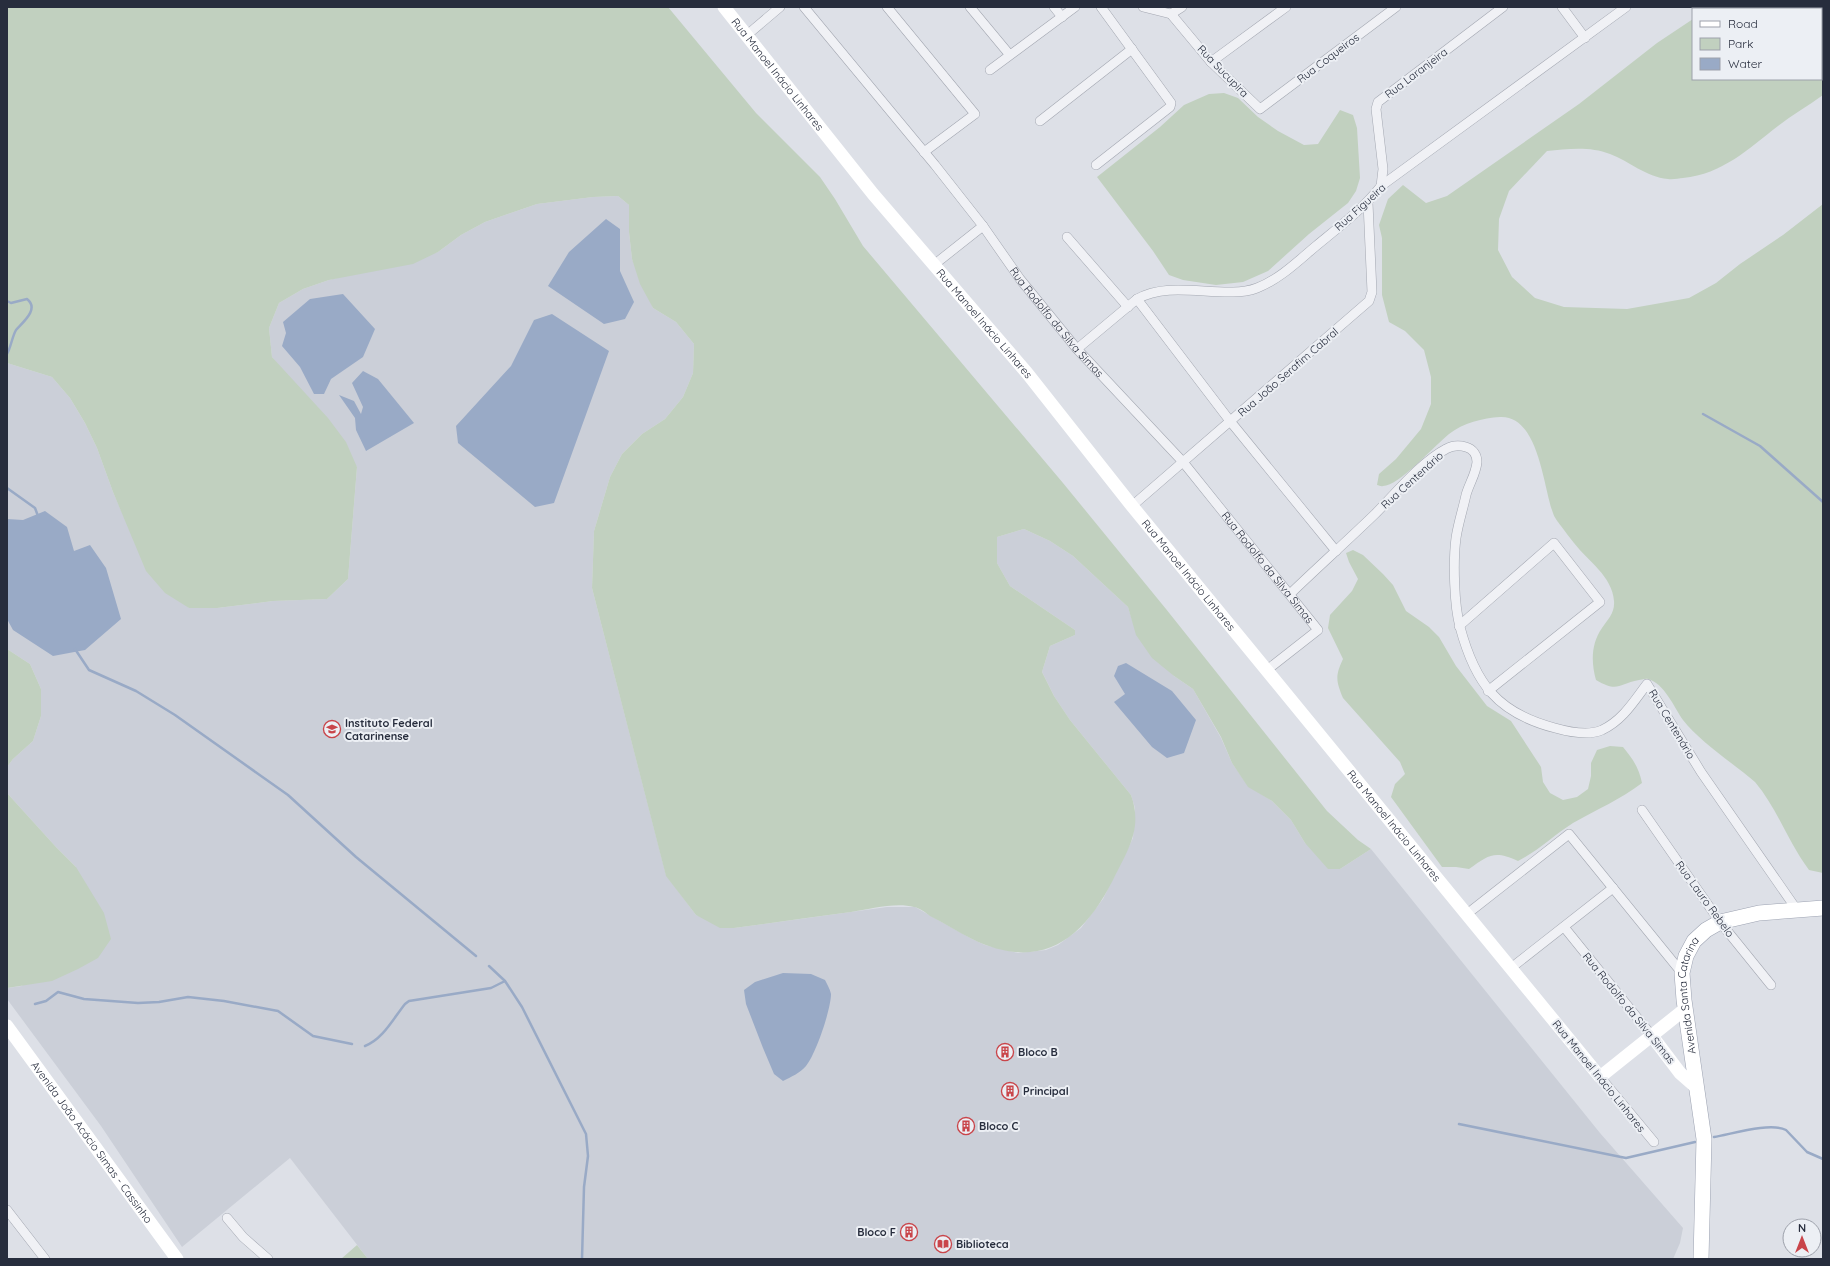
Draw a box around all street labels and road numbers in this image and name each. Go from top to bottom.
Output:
street label: Rua Manoel Inácio Linhares [728,15,827,133]
street label: Rua Coqueiros [1294,30,1362,86]
street label: Rua Sucupira [1195,42,1251,100]
street label: Rua Laranjeira [1382,45,1450,101]
street label: Rua Figueira [1331,180,1389,234]
street label: Rua Rodolfo da Silva Simas [1007,264,1107,380]
street label: Rua Manoel Inácio Linhares [933,266,1036,381]
street label: Rua João Serafim Cabral [1235,324,1341,420]
street label: Rua Centenário [1378,448,1446,512]
street label: Rua Rodolfo da Silva Simas [1219,509,1317,626]
street label: Rua Manoel Inácio Linhares [1139,516,1238,634]
street label: Rua Centenário [1646,686,1699,762]
street label: Rua Manoel Inácio Linhares [1344,767,1444,884]
street label: Rua Lauro Rebelo [1673,858,1738,940]
street label: Avenida Santa Catarina [1675,933,1702,1055]
street label: Rua Rodolfo da Silva Simas [1580,950,1678,1066]
street label: Rua Manoel Inácio Linhares [1549,1017,1649,1135]
street label: Avenida João Acácio Simas - Cassinho [28,1059,156,1226]

